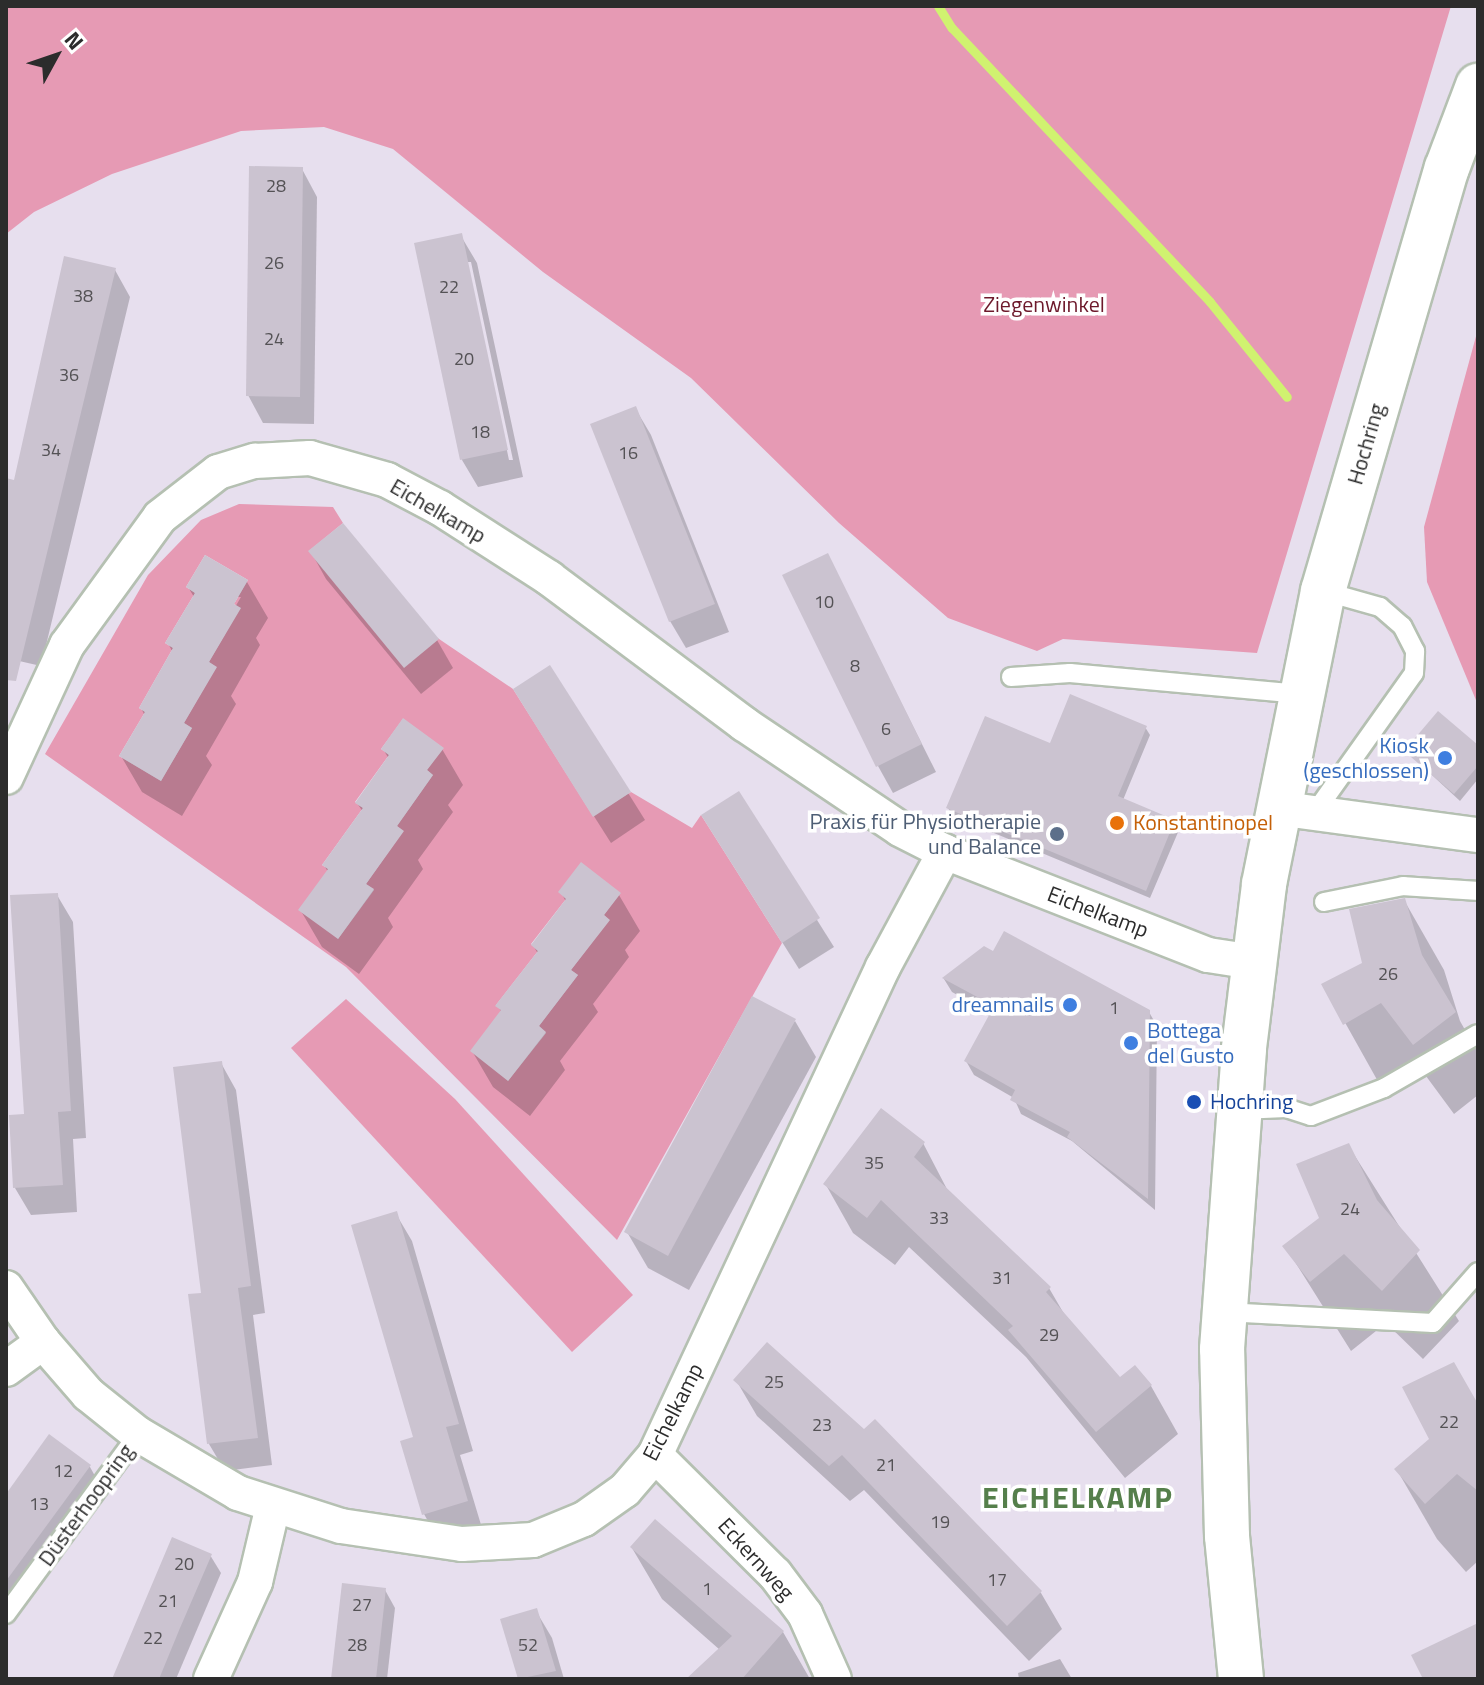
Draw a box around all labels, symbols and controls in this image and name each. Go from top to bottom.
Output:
north arrow [16,16,96,96]
text: N [56,24,92,57]
house number: 28 [266,175,286,197]
house number: 26 [264,252,284,274]
house number: 22 [439,276,459,298]
house number: 38 [73,285,93,307]
park label: Ziegenwinkel [983,292,1105,318]
house number: 24 [264,328,284,350]
house number: 20 [454,348,474,370]
house number: 36 [59,364,79,386]
street label: Hochring [1342,400,1390,488]
house number: 18 [470,421,490,443]
house number: 34 [41,439,61,461]
house number: 16 [618,442,638,464]
street label: Eichelkamp [385,473,491,549]
house number: 10 [814,591,834,613]
house number: 8 [850,655,860,677]
house number: 6 [881,718,891,740]
place label: Kiosk (geschlossen) [1303,732,1429,784]
marker: Kiosk (geschlossen) [1436,749,1454,767]
place label: Praxis für Physiotherapie und Balance [809,808,1041,860]
place label: Konstantinopel [1133,810,1273,836]
marker: Konstantinopel [1108,814,1126,832]
marker: Praxis für Physiotherapie und Balance [1048,825,1066,843]
street label: Eichelkamp [1044,881,1152,943]
house number: 26 [1378,963,1398,985]
place label: dreamnails [951,992,1054,1018]
marker: dreamnails [1061,996,1079,1014]
house number: 1 [1109,997,1119,1019]
place label: Bottega del Gusto [1147,1017,1234,1068]
marker: Bottega del Gusto [1122,1034,1140,1052]
place label: Hochring [1210,1089,1293,1115]
marker: Hochring [1185,1093,1203,1111]
house number: 35 [864,1152,884,1174]
house number: 24 [1340,1198,1360,1220]
house number: 33 [929,1207,949,1229]
house number: 31 [992,1267,1012,1289]
house number: 29 [1039,1324,1059,1346]
street label: Eichelkamp [637,1359,709,1465]
house number: 25 [764,1371,784,1393]
house number: 22 [1439,1411,1459,1433]
house number: 23 [812,1414,832,1436]
street label: Düsterhoopring [33,1439,139,1571]
house number: 21 [876,1454,896,1476]
house number: 12 [53,1460,73,1482]
district label: EICHELKAMP [982,1479,1174,1515]
house number: 13 [29,1493,49,1515]
house number: 19 [930,1511,950,1533]
street label: Eckernweg [712,1513,800,1605]
house number: 20 [174,1553,194,1575]
house number: 17 [987,1569,1007,1591]
house number: 1 [702,1578,712,1600]
house number: 21 [158,1590,178,1612]
house number: 27 [352,1594,372,1616]
house number: 22 [143,1627,163,1649]
house number: 28 [347,1634,367,1656]
house number: 52 [518,1634,538,1656]

